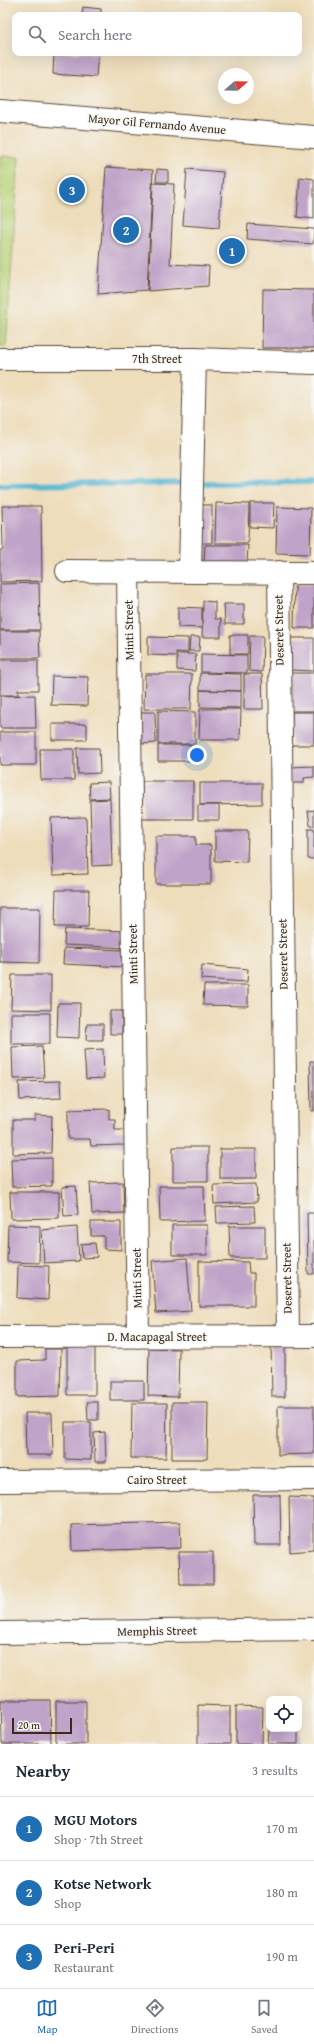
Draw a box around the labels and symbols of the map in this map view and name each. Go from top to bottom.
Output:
north arrow [218,68,254,104]
street label: Mayor Gil Fernando Avenue [87,109,227,138]
pin: 3 [59,175,85,205]
pin: 2 [113,215,139,245]
pin: 1 [219,236,245,266]
street label: 7th Street [132,350,183,367]
street label: Deseret Street [269,594,288,666]
street label: Minti Street [119,599,138,660]
your location [187,745,207,765]
street label: Deseret Street [273,918,292,990]
street label: Minti Street [123,923,142,984]
street label: Deseret Street [277,1242,296,1314]
street label: Minti Street [127,1247,146,1308]
street label: D. Macapagal Street [107,1328,208,1345]
street label: Cairo Street [127,1471,187,1488]
street label: Memphis Street [117,1621,198,1640]
scale bar [12,1716,72,1735]

